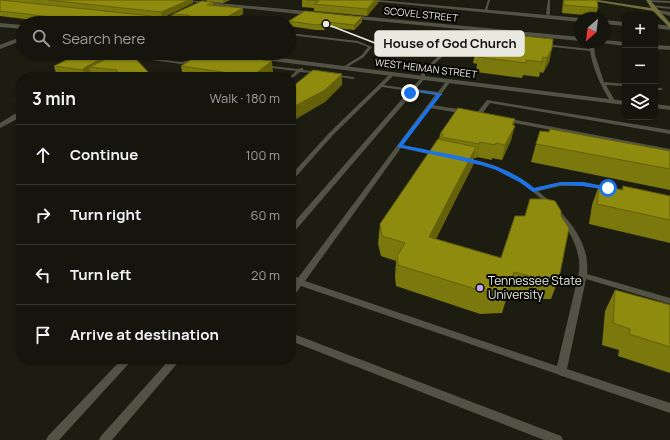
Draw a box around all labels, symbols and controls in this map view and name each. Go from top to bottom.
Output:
street label: SCOVEL STREET [383,3,459,25]
north arrow [574,12,610,48]
map controls [622,12,658,120]
button: + [622,12,658,48]
search box [16,16,296,60]
icon: search [30,27,52,49]
text: Search here [62,28,145,49]
callout: House of God Church [375,31,524,56]
text: House of God Church [383,34,517,52]
button: − [622,48,658,84]
street label: WEST HEIMAN STREET [374,55,478,81]
route end [401,84,419,102]
button: layers [622,84,658,120]
text: 3 min [32,87,76,110]
text: Walk · 180 m [209,89,280,107]
icon: ahead [32,144,54,166]
text: Continue [70,144,138,165]
text: 100 m [245,146,280,164]
route start [599,179,617,197]
icon: right [32,204,54,226]
text: Turn right [70,204,141,225]
text: 60 m [250,206,280,224]
icon: left [32,264,54,286]
text: Turn left [70,264,132,285]
text: 20 m [251,266,280,284]
place label: Tennessee State University [488,272,582,303]
marker: Tennessee State University [475,283,485,293]
icon: arrive [32,324,54,346]
text: Arrive at destination [70,324,219,345]

